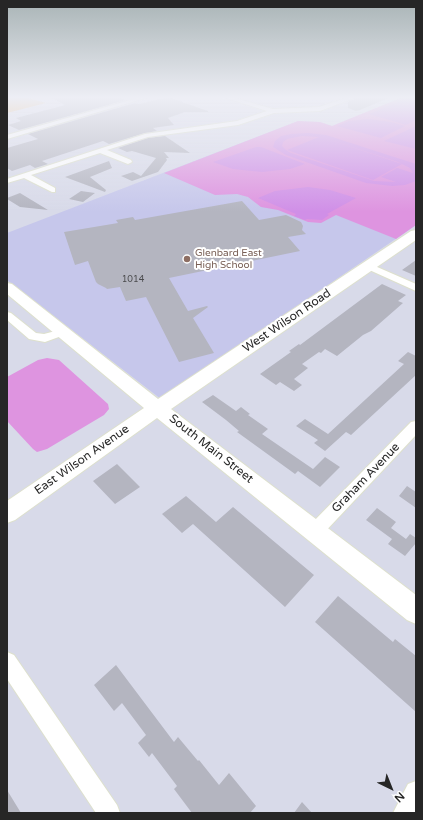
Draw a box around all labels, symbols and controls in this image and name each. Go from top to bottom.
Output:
place label: Glenbard East High School [195,247,262,270]
marker: Glenbard East High School [182,254,192,264]
house number: 1014 [122,275,144,285]
street label: West Wilson Road [240,286,334,356]
street label: South Main Street [166,412,256,486]
street label: East Wilson Avenue [32,422,132,498]
street label: Graham Avenue [329,440,403,516]
north arrow [371,768,411,808]
text: N [392,789,407,805]

